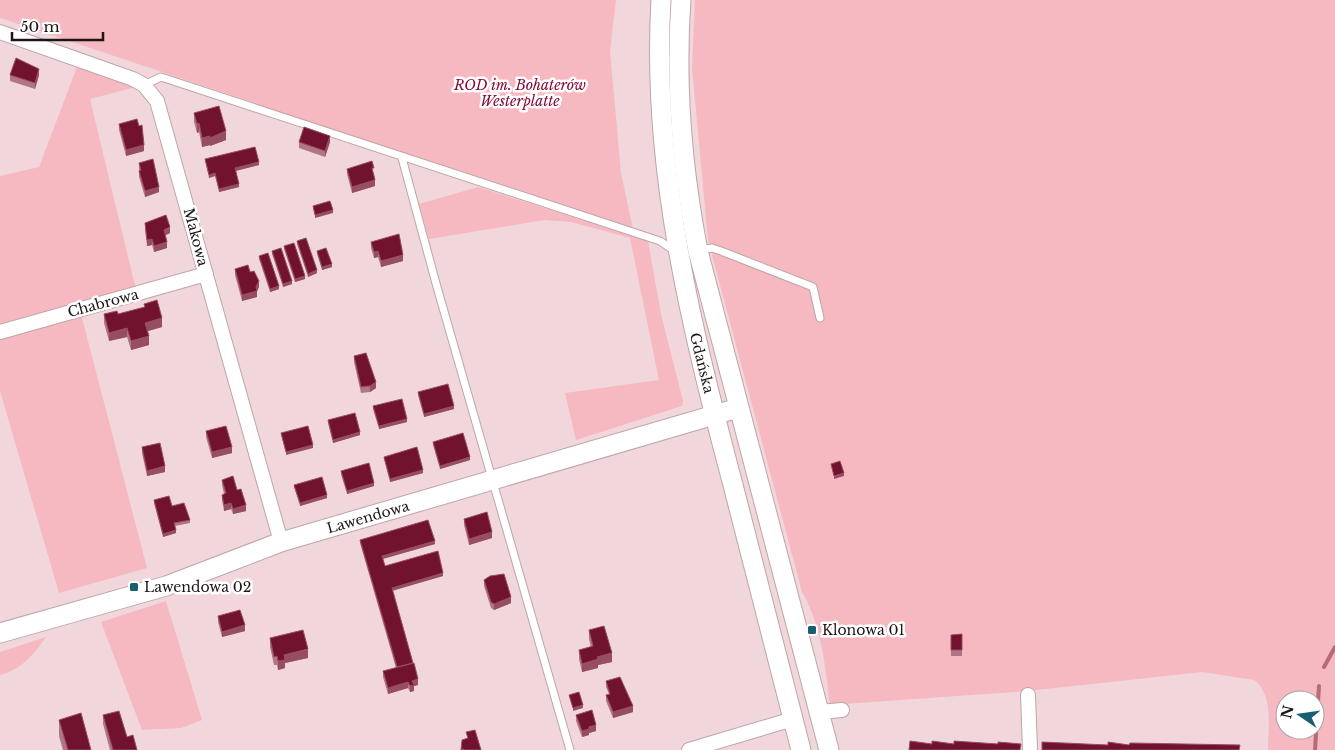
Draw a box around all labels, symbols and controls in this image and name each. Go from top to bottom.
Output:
scale bar [12,10,104,42]
text: 50 m [20,17,60,36]
park label: ROD im. Bohaterów Westerplatte [453,76,586,110]
street label: Makowa [180,206,212,268]
street label: Chabrowa [66,285,141,321]
street label: Gdańska [686,331,718,395]
street label: Lawendowa [325,497,412,537]
place label: Lawendowa 02 [144,578,251,596]
marker: Lawendowa 02 [128,581,140,593]
place label: Klonowa 01 [822,621,905,639]
marker: Klonowa 01 [806,624,818,636]
north arrow [1275,690,1325,740]
text: N [1277,704,1298,721]

